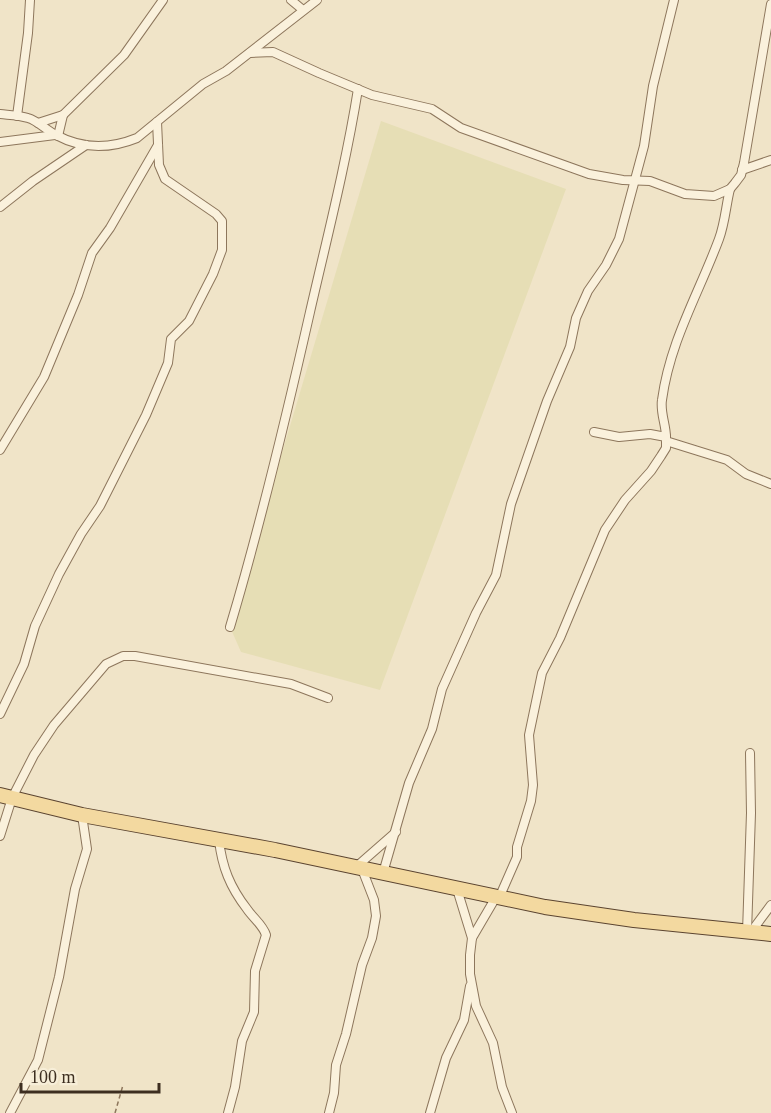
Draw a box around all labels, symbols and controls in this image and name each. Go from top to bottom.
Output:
scale bar [21,1056,159,1094]
text: 100 m [30,1067,76,1087]

